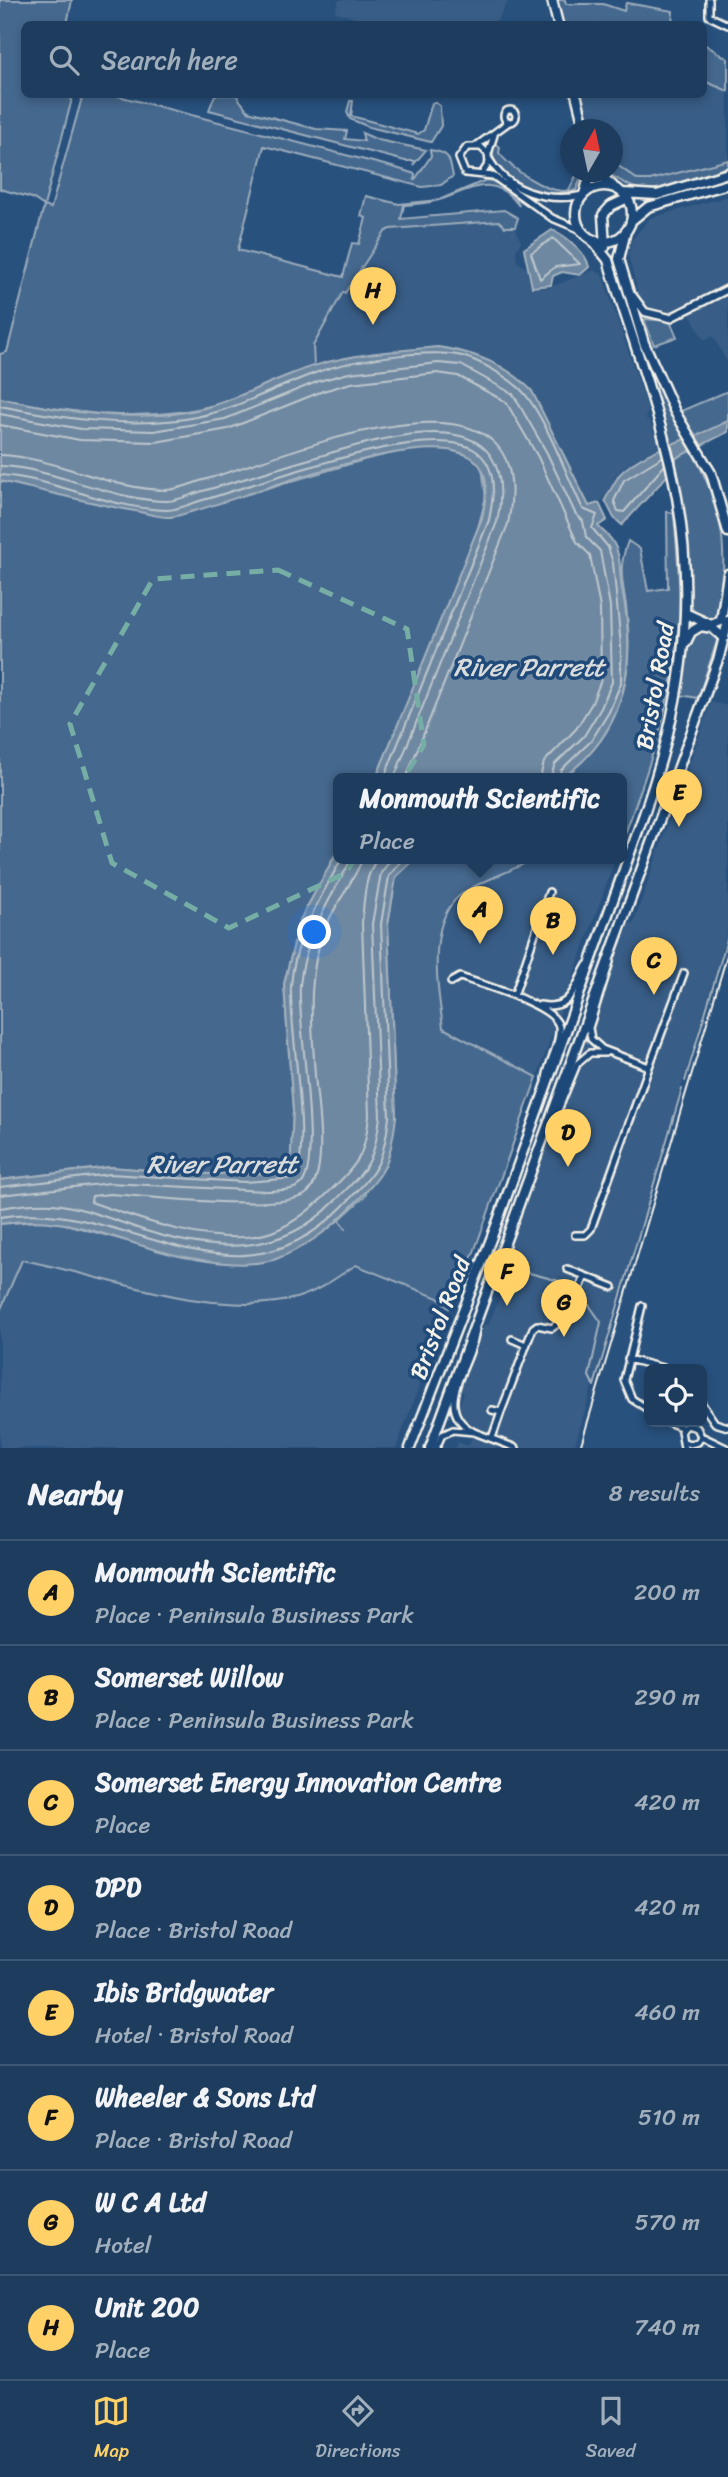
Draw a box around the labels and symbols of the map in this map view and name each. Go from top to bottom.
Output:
north arrow [560,119,623,182]
pin: H [350,267,396,325]
street label: Bristol Road [623,618,687,753]
water label: River Parrett [454,644,607,690]
pin: E [656,769,702,827]
pin: A [457,886,503,944]
pin: B [530,897,576,955]
your location [297,915,331,949]
pin: C [631,937,677,995]
pin: D [545,1109,591,1167]
water label: River Parrett [147,1141,300,1187]
pin: F [484,1248,530,1306]
street label: Bristol Road [397,1249,483,1386]
pin: G [541,1279,587,1337]

